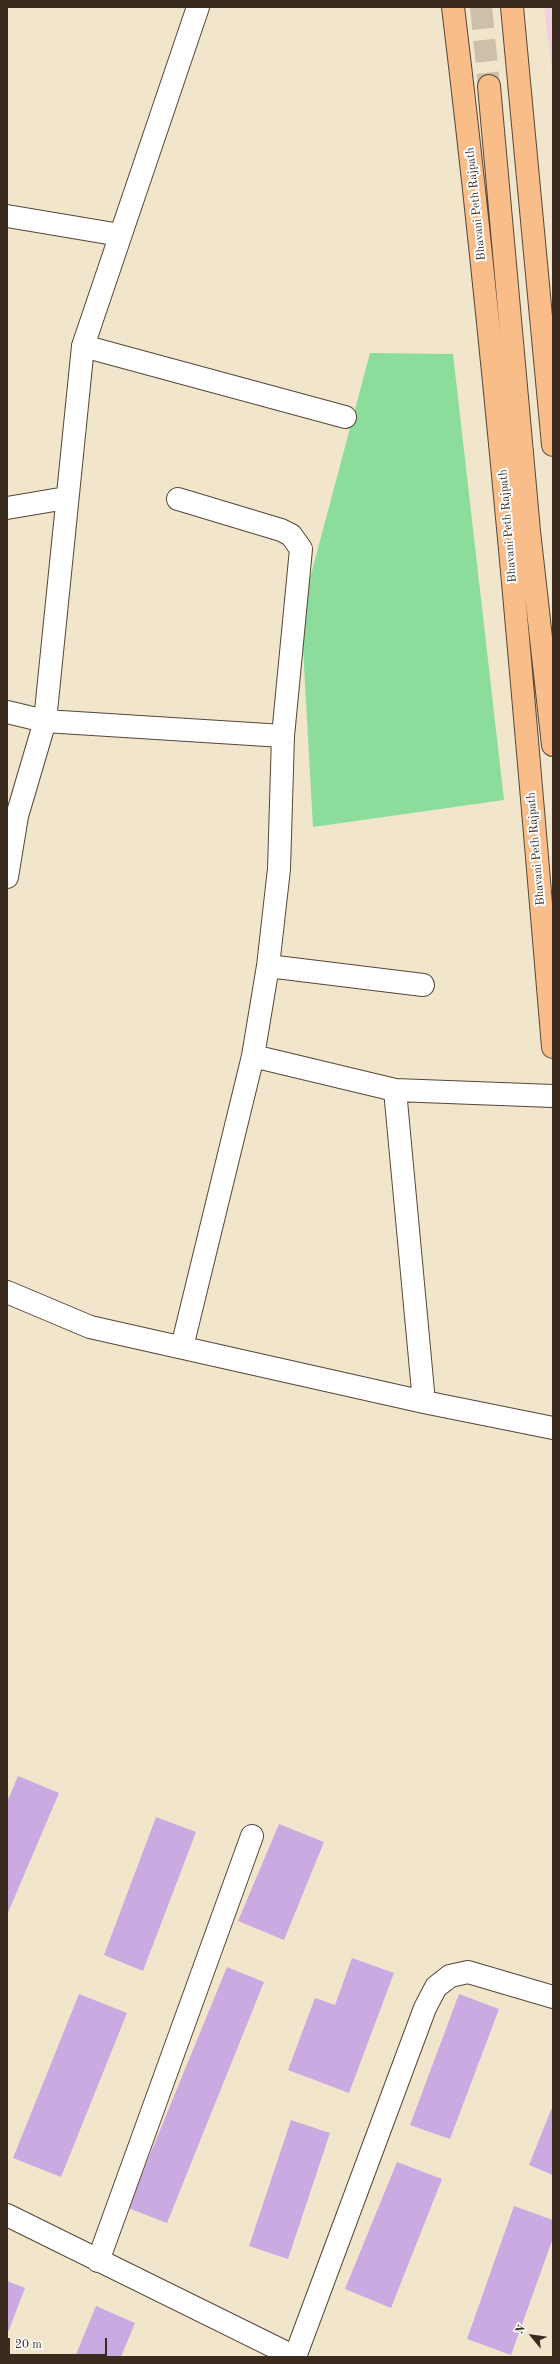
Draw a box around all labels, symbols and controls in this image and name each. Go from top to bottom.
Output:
street label: Bhavani Peth Rajpath [463,147,489,261]
street label: Bhavani Peth Rajpath [496,469,520,583]
street label: Bhavani Peth Rajpath [524,792,548,906]
north arrow [512,2316,552,2356]
text: N [514,2324,528,2336]
scale bar [10,2330,109,2356]
text: 20 m [15,2339,42,2351]

